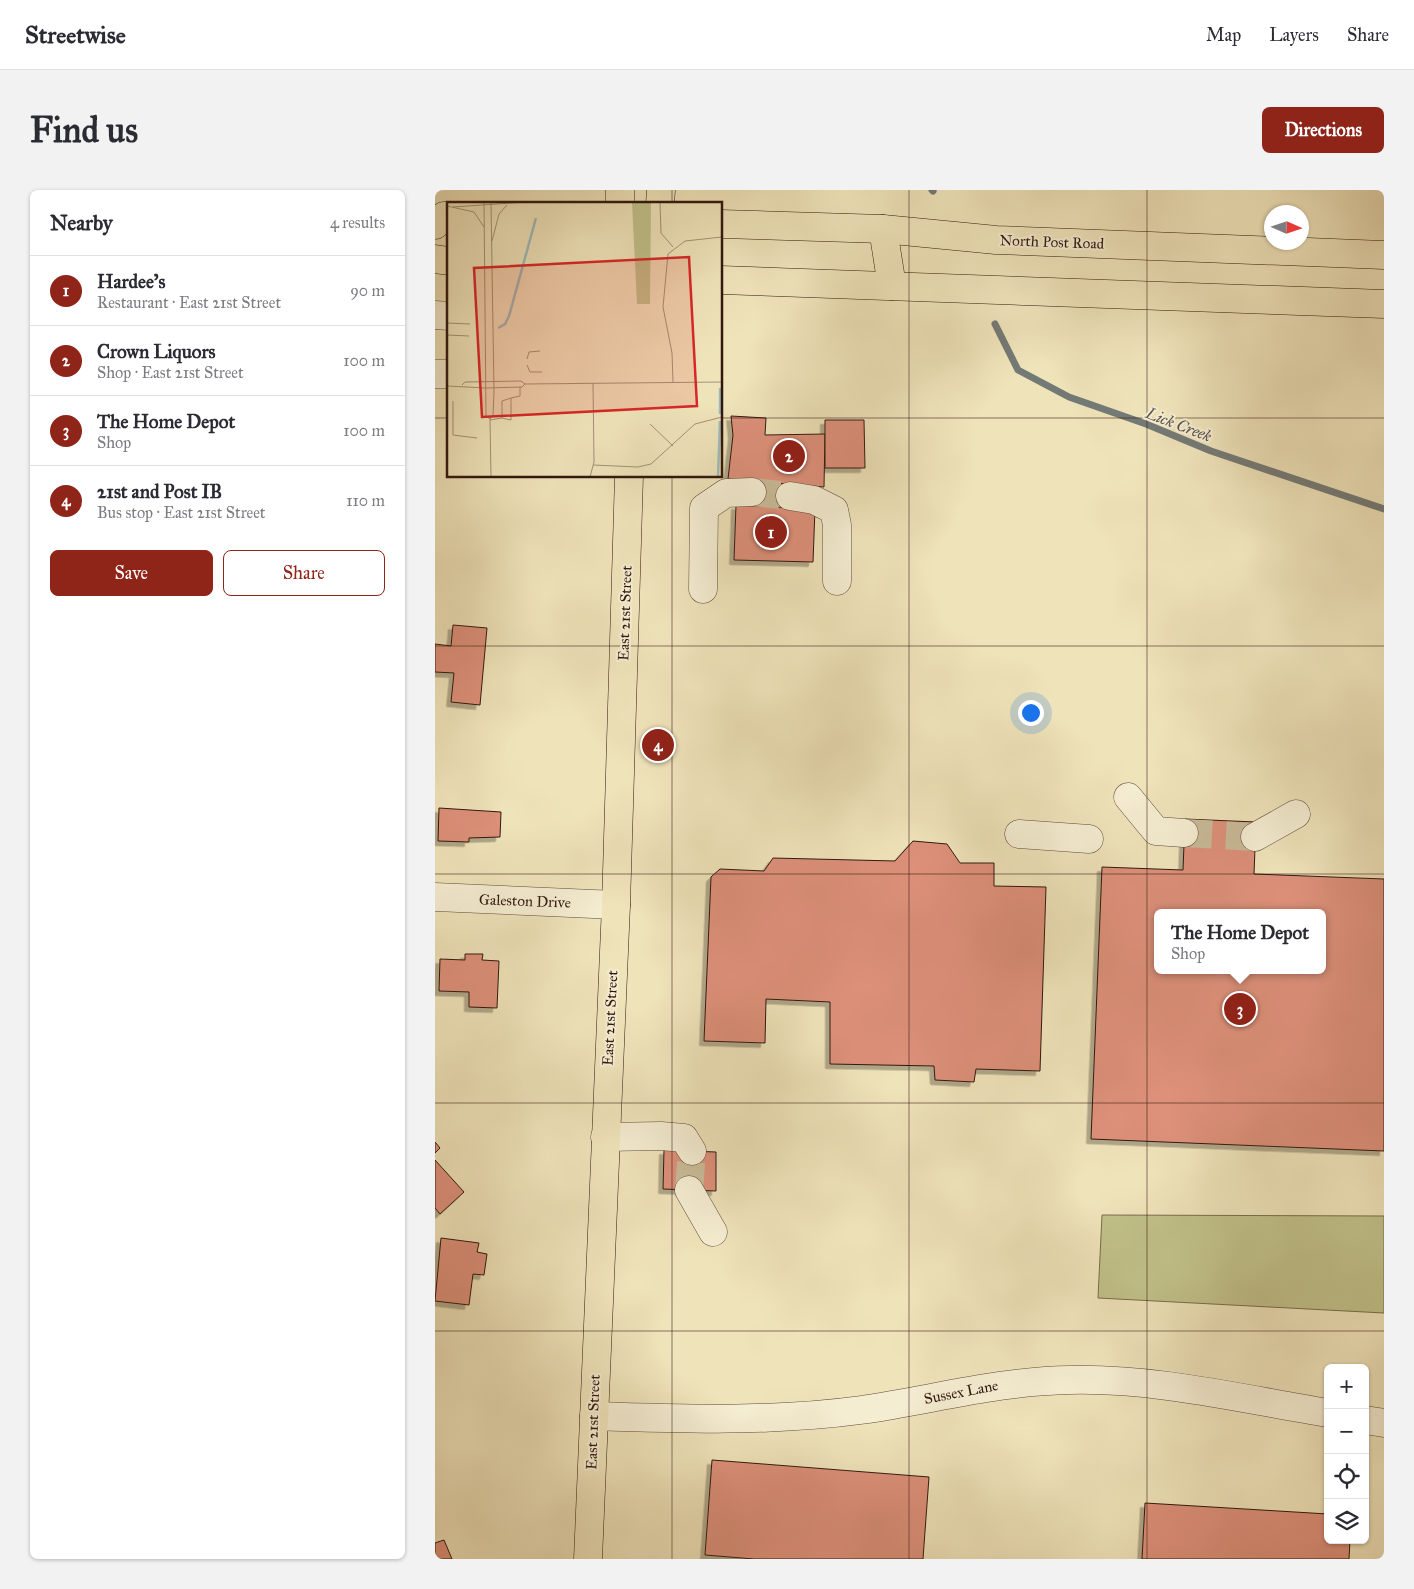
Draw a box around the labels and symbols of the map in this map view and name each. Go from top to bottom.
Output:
inset map [447,202,723,478]
north arrow [1264,205,1309,250]
street label: North Post Road [999,231,1105,253]
water label: Lick Creek [1142,403,1214,446]
pin: 2 [773,437,805,475]
pin: 1 [755,513,787,551]
street label: East 21st Street [614,564,636,661]
your location [1018,700,1044,726]
pin: 4 [642,726,674,764]
street label: Galeston Drive [479,890,571,912]
street label: East 21st Street [599,969,622,1066]
pin: 3 [1224,990,1256,1028]
street label: East 21st Street [582,1373,604,1470]
street label: Sussex Lane [922,1376,1000,1408]

